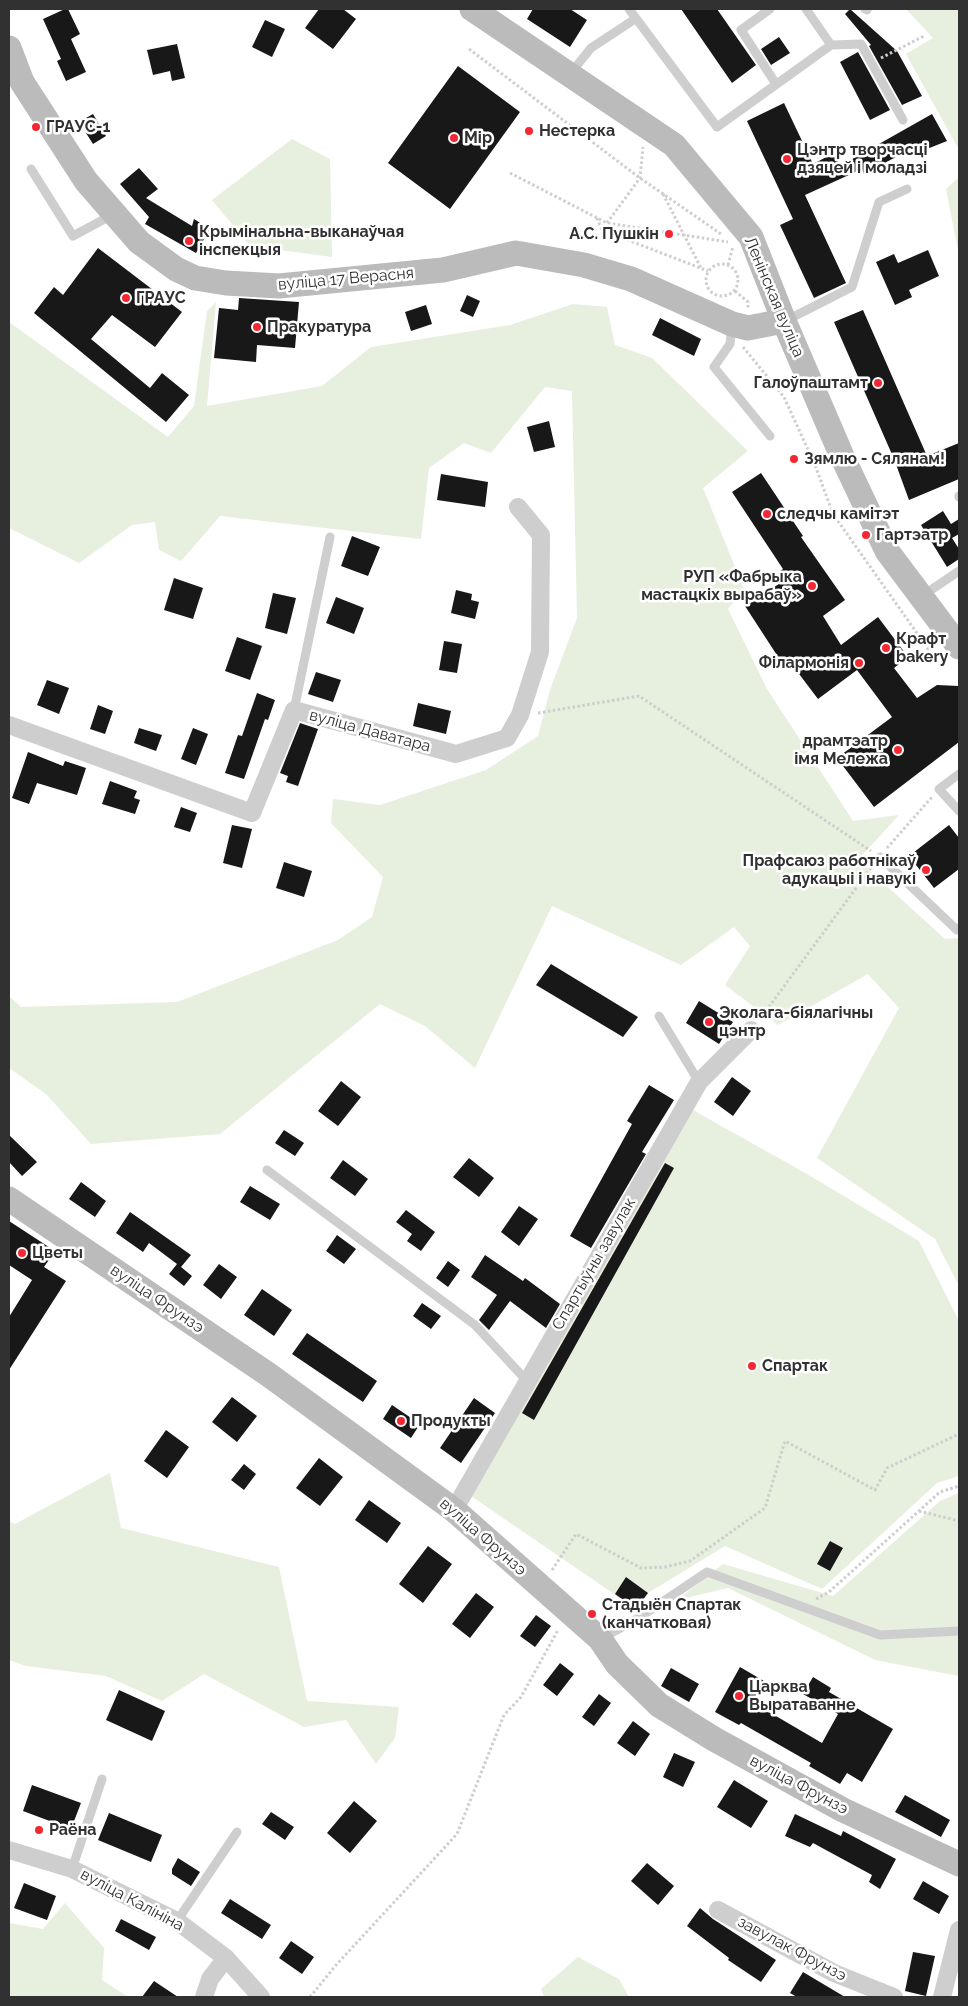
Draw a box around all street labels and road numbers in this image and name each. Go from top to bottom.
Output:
street label: Ленінская вуліца [740,234,808,360]
street label: вуліца 17 Верасня [277,263,415,295]
street label: вуліца Даватара [307,706,433,756]
street label: Спартыўны завулак [548,1194,640,1334]
street label: вуліца Фрунзэ [107,1261,207,1337]
street label: вуліца Фрунзэ [436,1494,530,1580]
street label: вуліца Фрунзэ [747,1751,851,1819]
street label: вуліца Калініна [77,1865,187,1935]
street label: завулак Фрунзэ [734,1912,850,1986]

